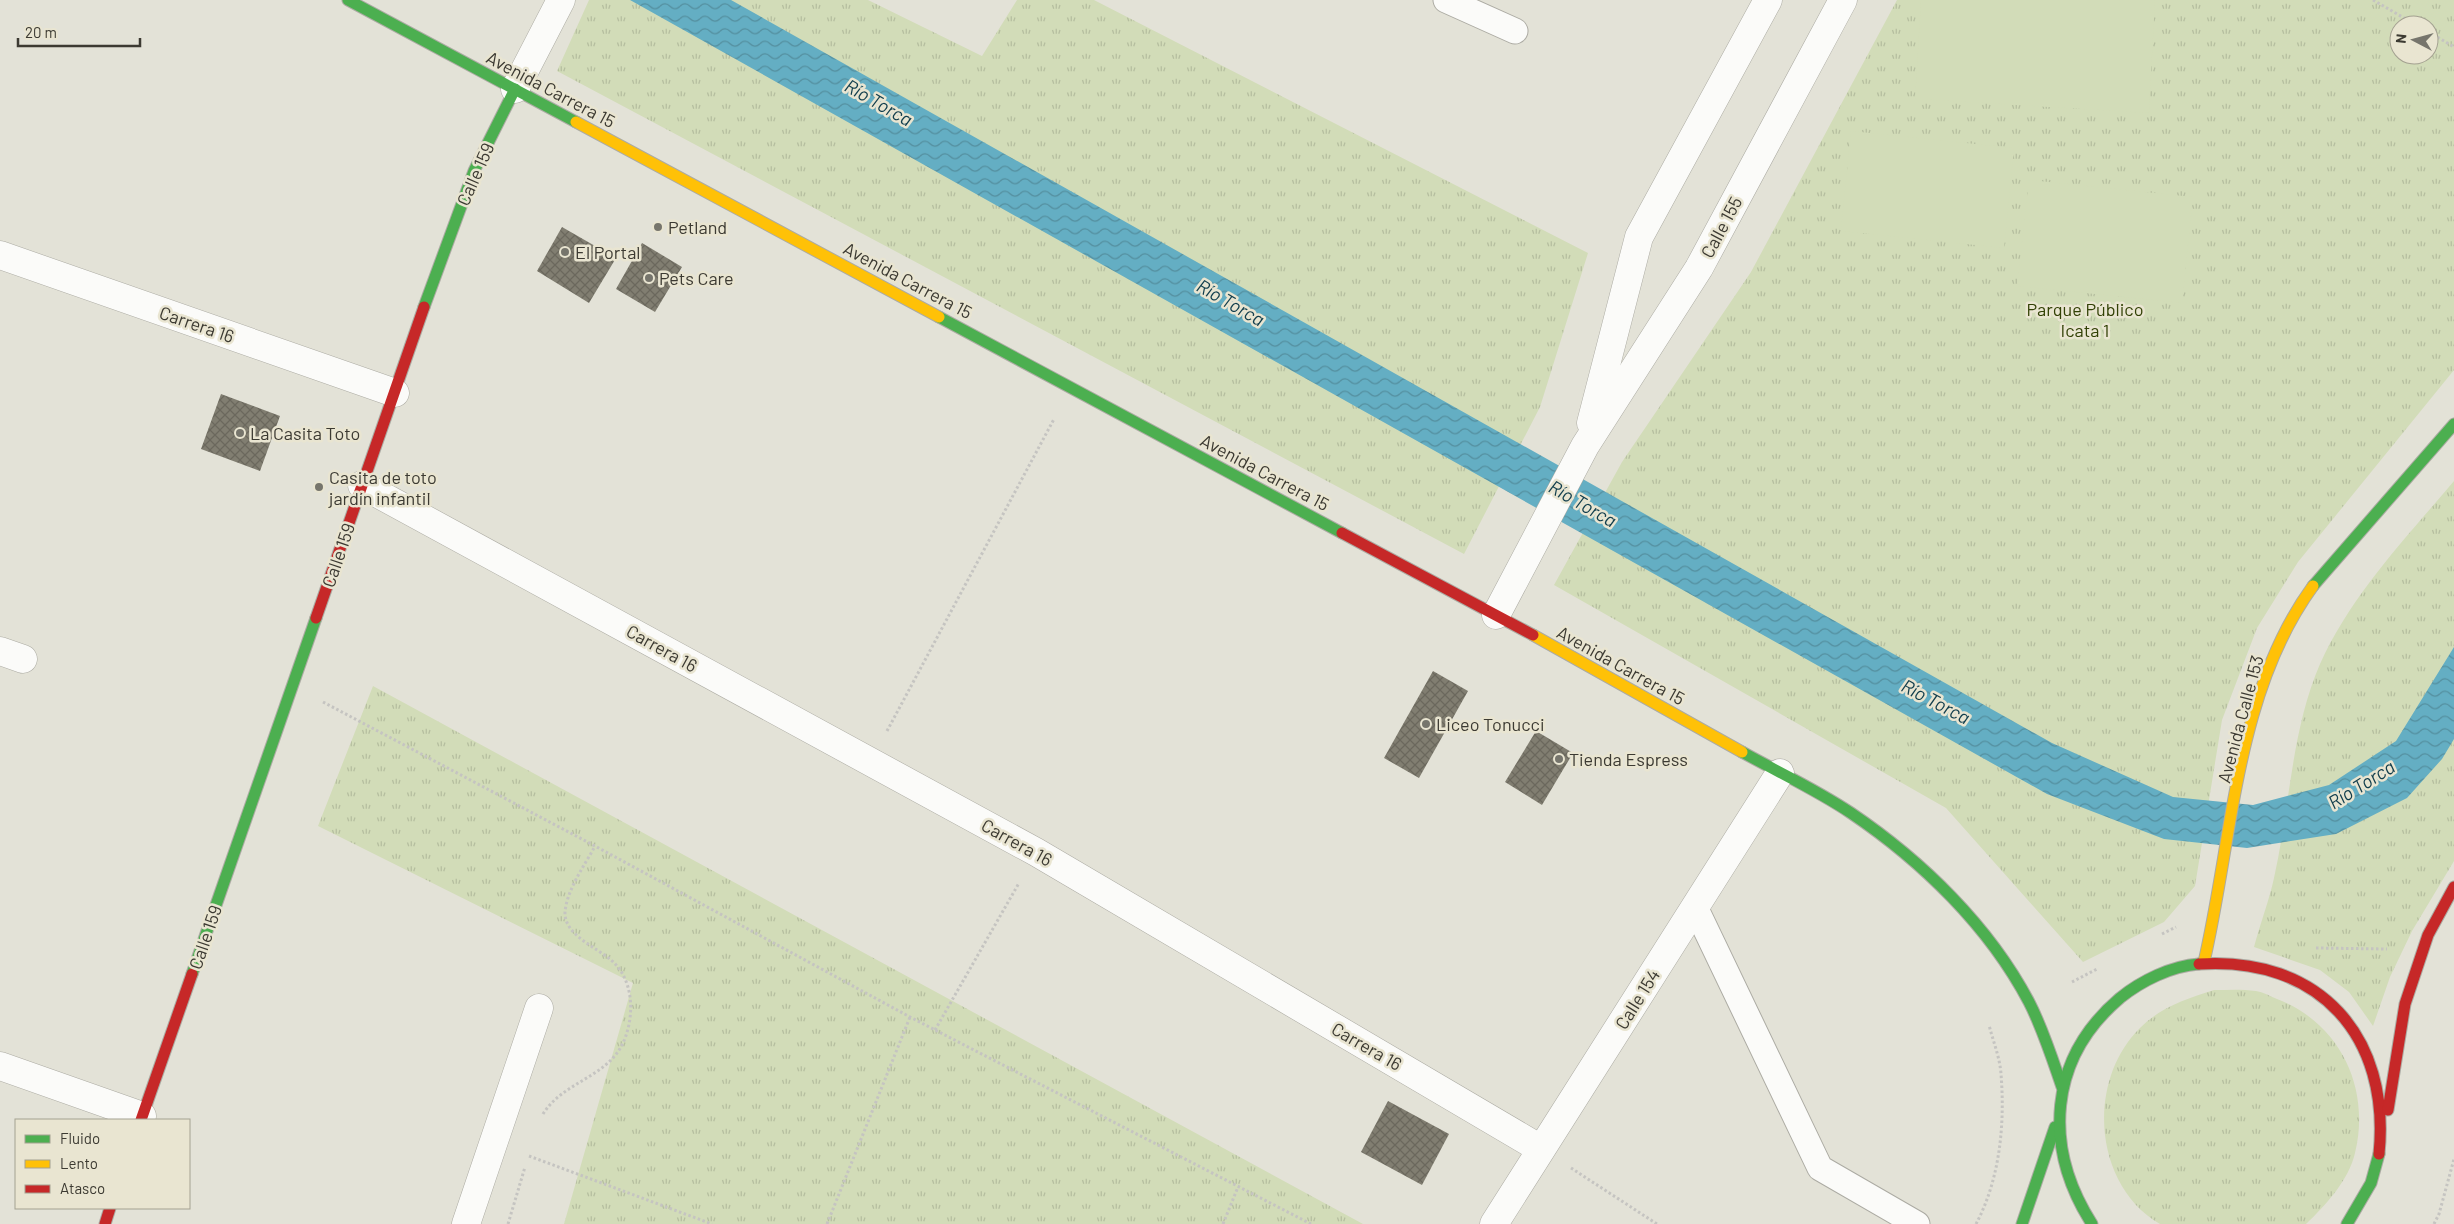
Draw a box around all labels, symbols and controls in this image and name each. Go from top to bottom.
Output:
scale bar [18,15,140,47]
north arrow [2389,15,2439,65]
text: 20 m [25,23,57,41]
text: N [2392,33,2410,44]
street label: Avenida Carrera 15 [483,46,619,132]
water label: Río Torca [841,73,917,131]
street label: Calle 159 [451,139,499,209]
street label: Calle 155 [1696,193,1746,261]
place label: Petland [668,216,727,238]
marker: Petland [652,221,664,233]
street label: Avenida Carrera 15 [840,237,976,323]
place label: El Portal [575,241,640,263]
marker: El Portal [559,246,571,258]
place label: Pets Care [659,267,734,289]
marker: Pets Care [643,272,655,284]
water label: Río Torca [1193,273,1269,331]
park label: Parque Público Icata 1 [2027,298,2143,341]
street label: Carrera 16 [157,301,237,347]
place label: La Casita Toto [250,422,360,444]
marker: La Casita Toto [234,427,246,439]
street label: Avenida Carrera 15 [1197,429,1333,515]
place label: Casita de toto jardín infantil [328,466,437,509]
water label: Río Torca [1545,474,1621,532]
marker: Casita de toto jardín infantil [313,481,325,493]
street label: Calle 159 [317,520,359,590]
street label: Carrera 16 [623,620,701,676]
street label: Avenida Carrera 15 [1553,621,1689,709]
street label: Avenida Calle 153 [2212,653,2268,785]
water label: Río Torca [1898,673,1974,729]
place label: Liceo Tonucci [1436,713,1545,735]
marker: Liceo Tonucci [1420,718,1432,730]
place label: Tienda Espress [1569,748,1688,770]
marker: Tienda Espress [1553,753,1565,765]
water label: Río Torca [2323,755,2399,813]
street label: Carrera 16 [978,814,1056,870]
street label: Calle 159 [184,902,226,972]
street label: Calle 154 [1610,965,1664,1033]
street label: Carrera 16 [1328,1017,1406,1075]
legend [15,1119,190,1209]
text: Fluido [60,1129,100,1147]
text: Lento [60,1154,98,1172]
text: Atasco [60,1179,105,1197]

